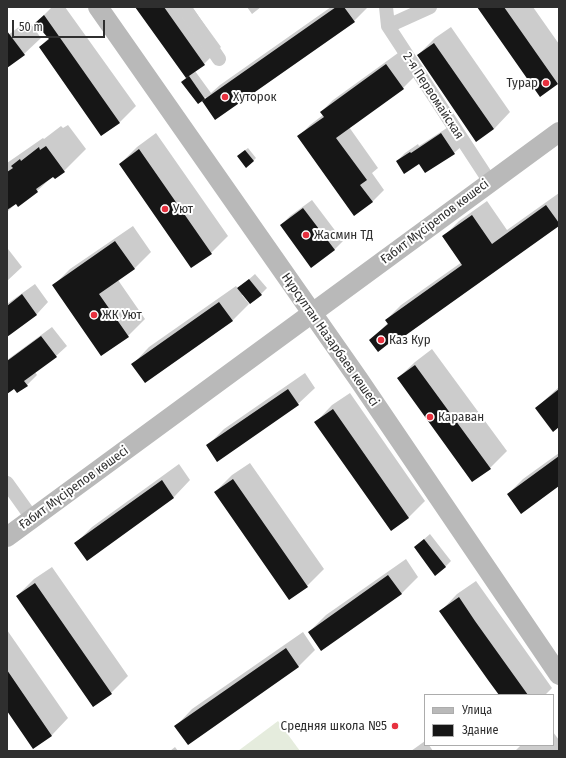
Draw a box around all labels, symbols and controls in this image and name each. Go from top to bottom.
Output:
scale bar [14,12,107,38]
text: 50 m [19,20,43,34]
street label: 2-я Первомайская [399,50,467,142]
place label: Турар [507,75,538,91]
marker: Турар [541,78,551,88]
place label: Хуторок [233,89,277,105]
marker: Хуторок [220,92,230,102]
street label: Ғабит Мүсірепов көшесі [378,176,492,268]
place label: Уют [173,201,193,217]
marker: Уют [160,204,170,214]
place label: Жасмин ТД [314,227,373,243]
marker: Жасмин ТД [301,230,311,240]
street label: Нұрсұлтан Назарбаев көшесі [278,270,382,410]
place label: ЖК Уют [102,307,142,323]
marker: ЖК Уют [89,310,99,320]
place label: Каз Кур [389,332,431,348]
marker: Каз Кур [376,335,386,345]
place label: Караван [438,409,484,425]
marker: Караван [425,412,435,422]
street label: Ғабит Мүсірепов көшесі [16,443,132,533]
legend [424,694,554,746]
text: Улица [462,703,492,717]
place label: Средняя школа №5 [281,718,387,734]
marker: Средняя школа №5 [390,721,400,731]
text: Здание [462,723,498,737]

